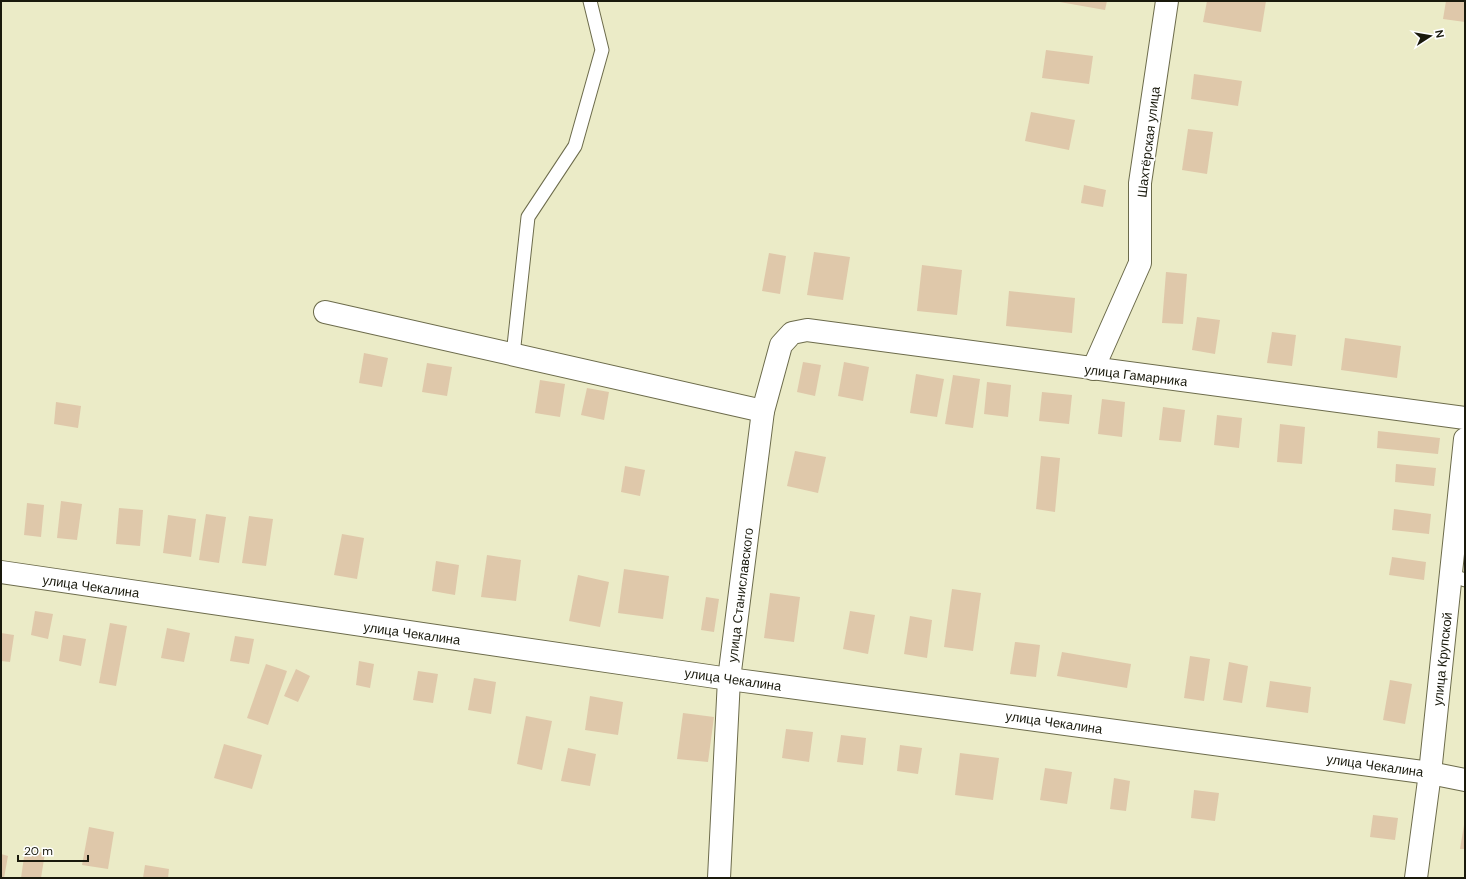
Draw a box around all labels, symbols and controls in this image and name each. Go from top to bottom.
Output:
north arrow [1410,16,1450,56]
text: N [1432,29,1447,39]
street label: Шахтёрская улица [1133,85,1164,199]
street label: улица Гамарника [1083,361,1189,390]
street label: улица Станиславского [724,527,757,663]
street label: улица Чекалина [41,571,141,602]
street label: улица Крупской [1429,611,1456,707]
street label: улица Чекалина [362,618,462,649]
street label: улица Чекалина [683,664,783,695]
street label: улица Чекалина [1004,707,1104,738]
street label: улица Чекалина [1325,750,1425,781]
scale bar [18,837,88,863]
text: 20 m [24,843,53,859]

